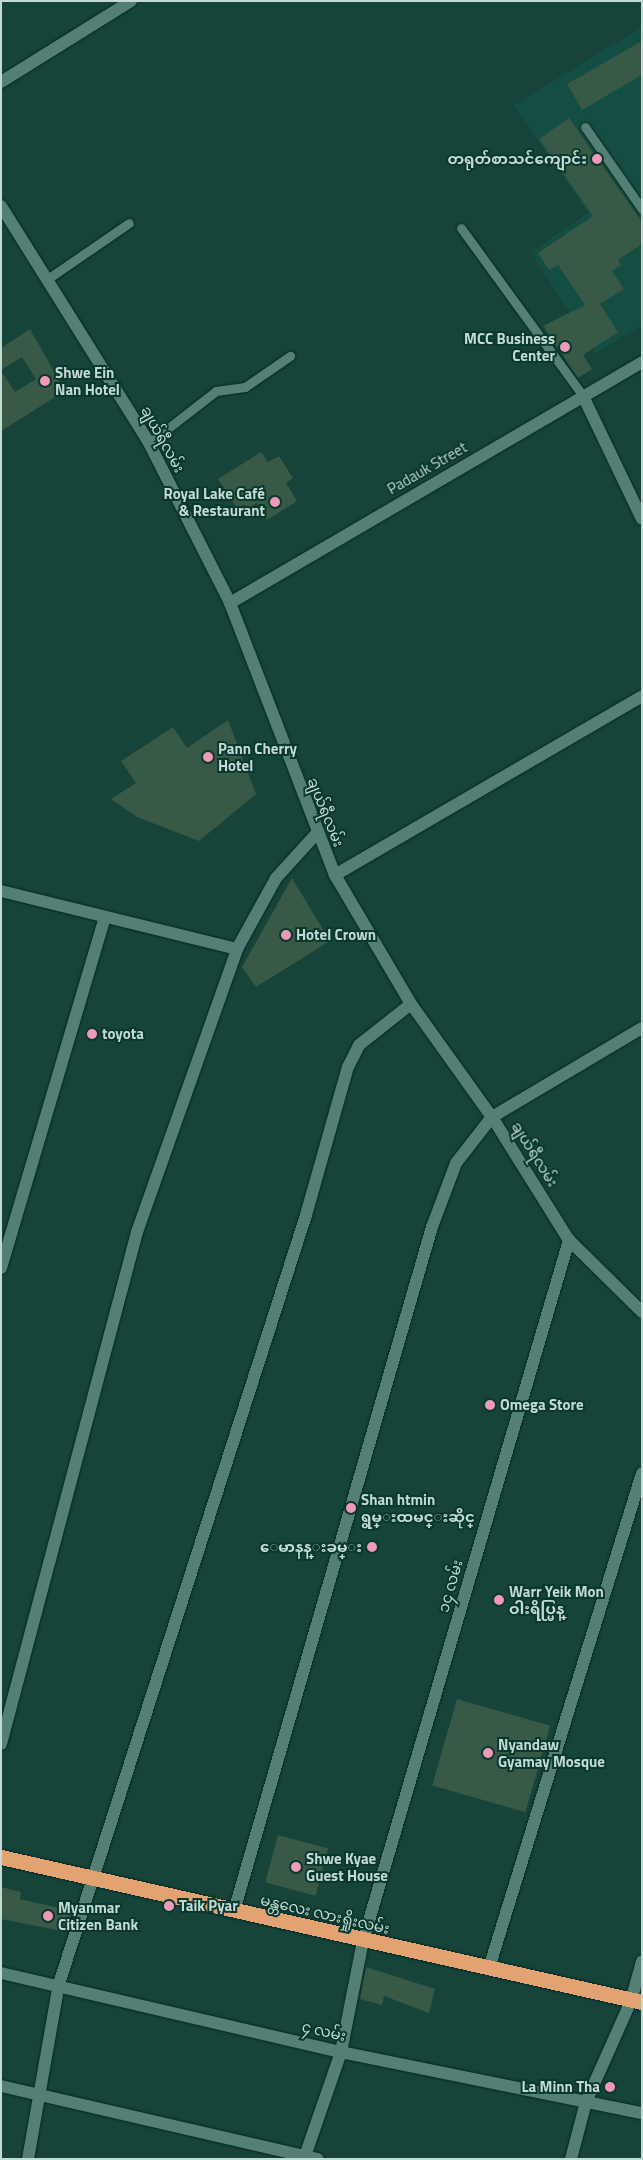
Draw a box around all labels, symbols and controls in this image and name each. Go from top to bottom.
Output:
place label: တရုတ်စာသင်ကျောင်း [447,150,587,168]
marker: တရုတ်စာသင်ကျောင်း [591,153,603,165]
place label: MCC Business Center [464,329,555,364]
marker: MCC Business Center [559,341,571,353]
place label: Shwe Ein Nan Hotel [55,363,120,398]
marker: Shwe Ein Nan Hotel [39,375,51,387]
street label: ချယ်ရီလမ်း [137,403,189,475]
street label: Padauk Street [384,438,470,498]
place label: Royal Lake Café & Restaurant [164,484,265,519]
marker: Royal Lake Café & Restaurant [269,496,281,508]
place label: Pann Cherry Hotel [218,739,297,774]
marker: Pann Cherry Hotel [202,751,214,763]
street label: ချယ်ရီလမ်း [304,775,348,849]
place label: Hotel Crown [296,926,376,944]
marker: Hotel Crown [280,929,292,941]
place label: toyota [102,1025,144,1043]
marker: toyota [86,1028,98,1040]
street label: ချယ်ရီလမ်း [508,1118,562,1190]
place label: Omega Store [500,1396,584,1414]
marker: Omega Store [484,1399,496,1411]
place label: Shan htmin ရွမ္းထမင္းဆိုင္ [361,1490,475,1525]
marker: Shan htmin ရွမ္းထမင္းဆိုင္ [345,1502,357,1514]
place label: ေမာနန္းခမ္း [260,1538,362,1556]
marker: ေမာနန္းခမ္း [366,1541,378,1553]
street label: ၁၄ လမ်း [434,1558,466,1614]
place label: Warr Yeik Mon ဝါးရိပ္မြန္ [509,1582,604,1617]
marker: Warr Yeik Mon ဝါးရိပ္မြန္ [493,1594,505,1606]
place label: Nyandaw Gyamay Mosque [498,1735,605,1770]
marker: Nyandaw Gyamay Mosque [482,1747,494,1759]
place label: Shwe Kyae Guest House [306,1849,388,1884]
marker: Shwe Kyae Guest House [290,1861,302,1873]
street label: မန္တလေး လားရှိုးလမ်း [259,1890,391,1938]
place label: Taik Pyar [179,1897,238,1915]
place label: Myanmar Citizen Bank [58,1898,138,1933]
marker: Taik Pyar [163,1900,175,1912]
marker: Myanmar Citizen Bank [42,1910,54,1922]
street label: ၄ လမ်း [300,2017,348,2045]
place label: La Minn Tha [521,2078,600,2096]
marker: La Minn Tha [604,2081,616,2093]

